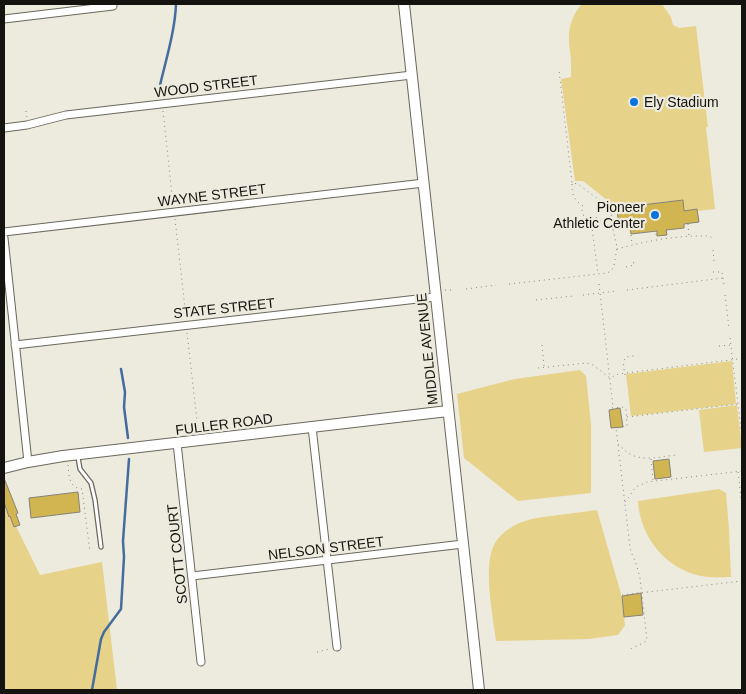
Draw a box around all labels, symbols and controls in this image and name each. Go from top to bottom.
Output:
street label: WOOD STREET [153,72,259,100]
place label: Ely Stadium [644,94,719,110]
marker: Ely Stadium [628,96,640,108]
street label: WAYNE STREET [157,180,267,210]
place label: Pioneer Athletic Center [553,199,645,231]
marker: Pioneer Athletic Center [649,209,661,221]
street label: MIDDLE AVENUE [413,292,441,406]
street label: STATE STREET [172,295,276,321]
street label: FULLER ROAD [174,410,274,438]
street label: SCOTT COURT [164,503,190,605]
street label: NELSON STREET [267,533,385,563]

